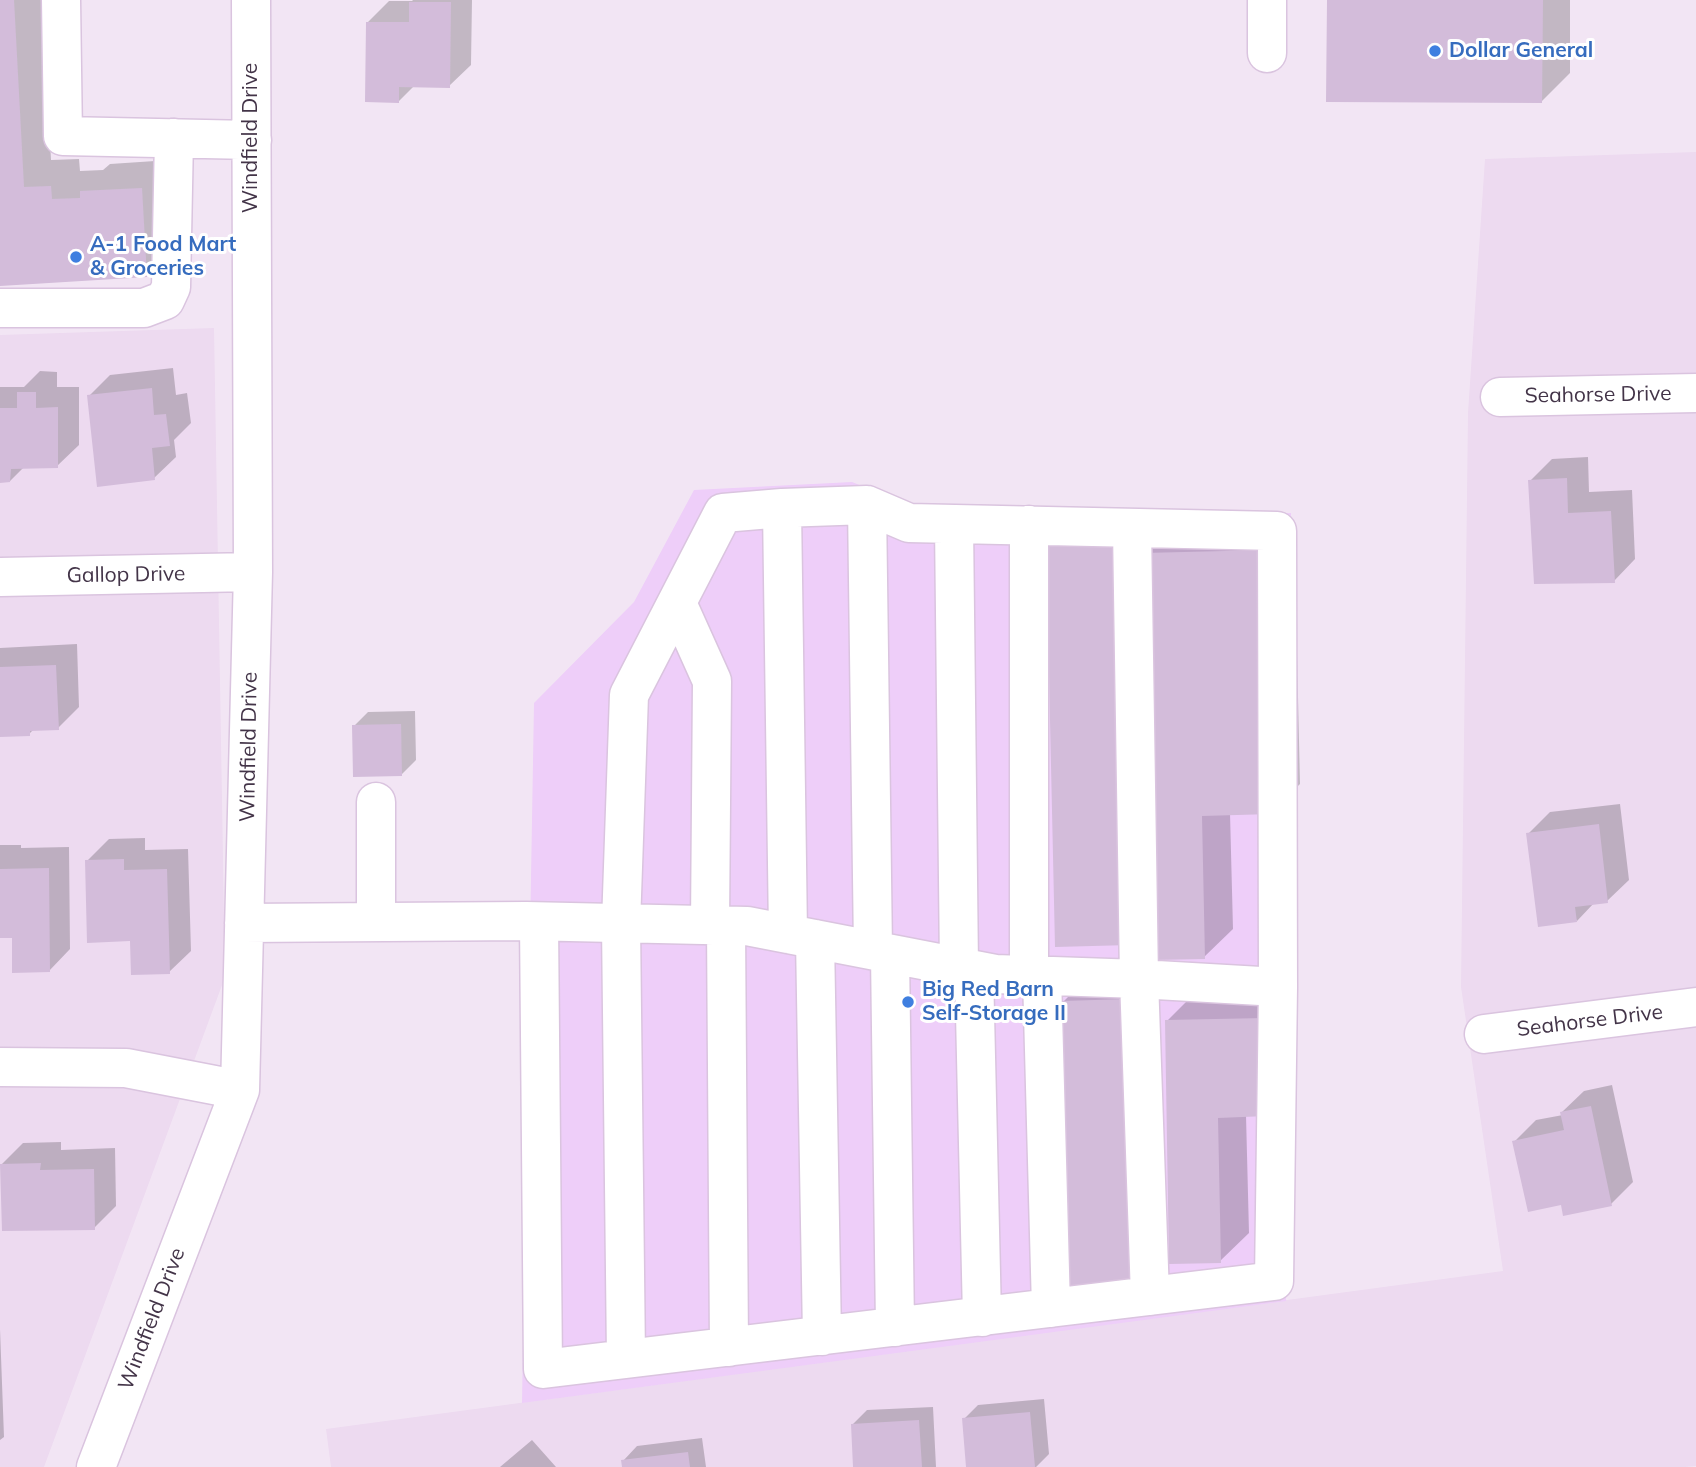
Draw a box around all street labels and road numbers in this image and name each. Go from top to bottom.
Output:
street label: Windfield Drive [238,63,264,213]
street label: Seahorse Drive [1524,381,1672,409]
street label: Gallop Drive [66,561,186,589]
street label: Windfield Drive [235,672,263,822]
street label: Seahorse Drive [1516,1000,1664,1042]
street label: Windfield Drive [113,1244,191,1394]

